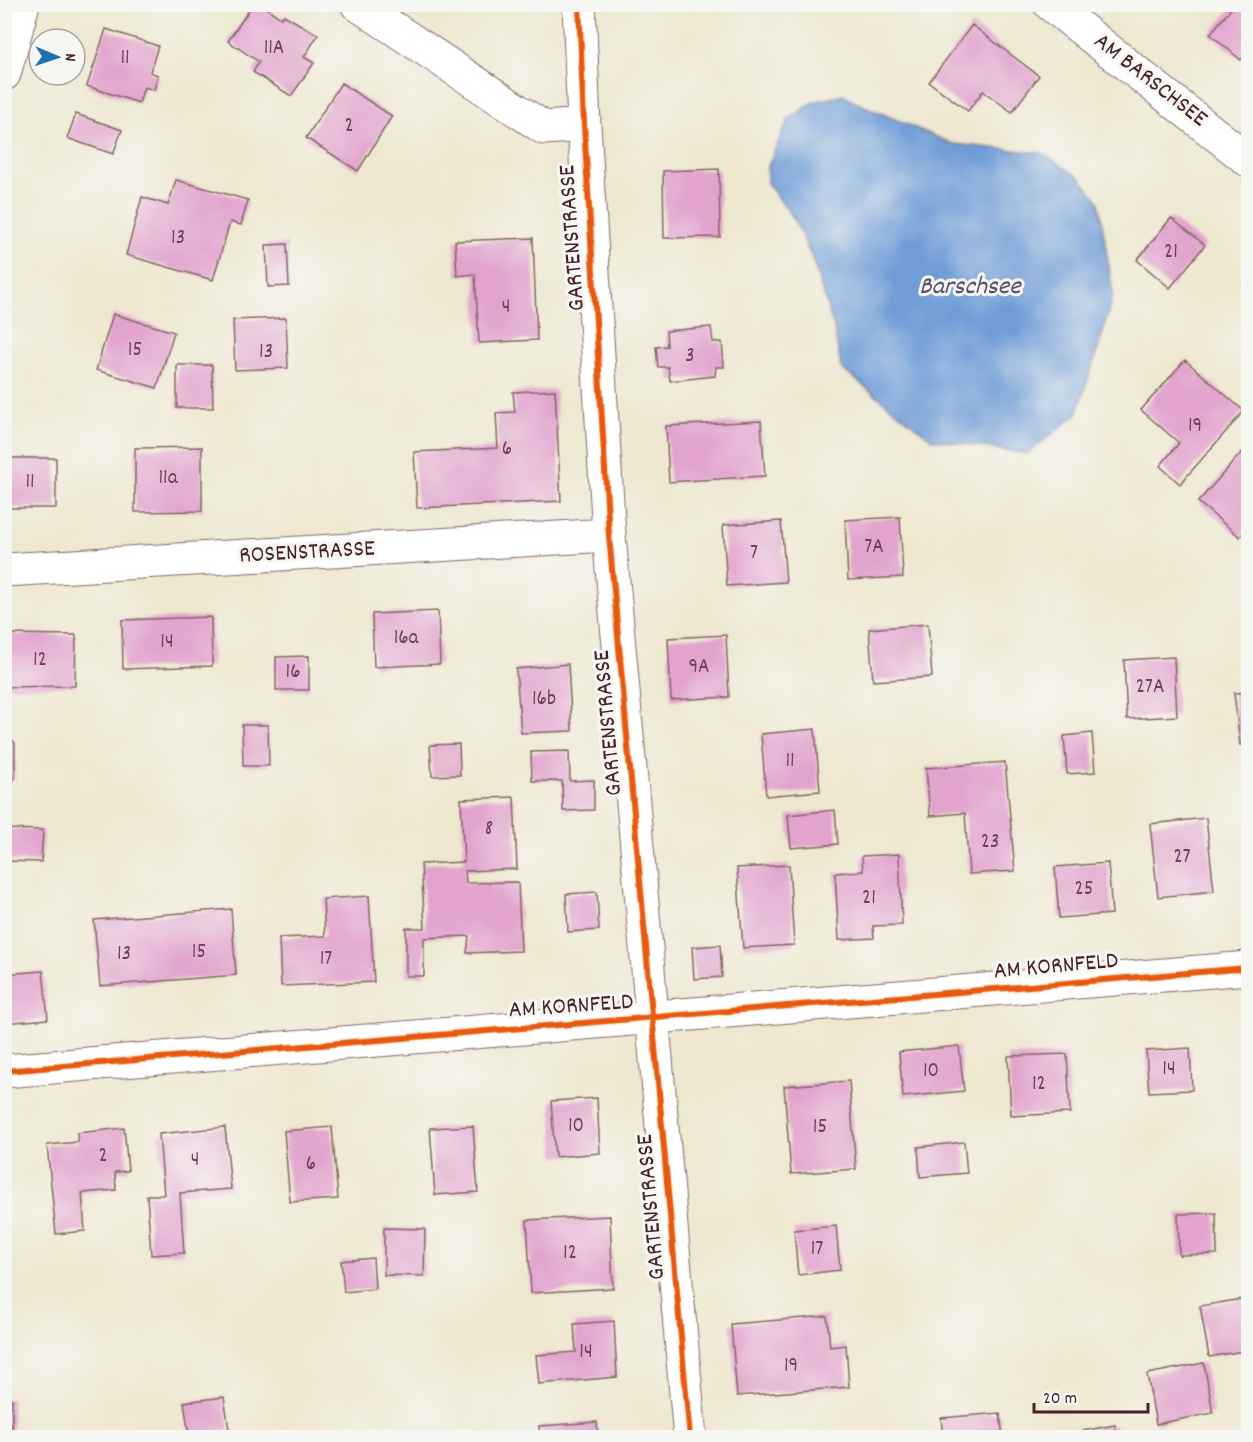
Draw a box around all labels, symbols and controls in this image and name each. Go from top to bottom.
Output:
street label: AM BARSCHSEE [1086,26,1214,136]
north arrow [27,27,87,87]
house number: 11A [264,34,284,64]
house number: 11 [120,44,130,74]
text: N [58,53,81,62]
house number: 2 [344,112,354,142]
street label: GARTENSTRASSE [551,164,595,312]
house number: 13 [171,224,185,254]
house number: 21 [1164,238,1178,268]
water label: Barschsee [919,269,1022,306]
house number: 4 [502,293,510,323]
house number: 15 [128,336,142,366]
house number: 13 [259,338,273,368]
house number: 3 [685,342,695,372]
house number: 19 [1188,412,1202,442]
house number: 6 [502,435,512,465]
house number: 11a [158,464,179,494]
house number: 11 [25,468,35,498]
street label: ROSENSTRASSE [238,532,376,574]
house number: 7A [864,533,884,563]
house number: 7 [750,539,758,569]
house number: 16a [394,624,420,654]
house number: 14 [160,628,174,658]
house number: 12 [33,646,47,676]
street label: GARTENSTRASSE [586,649,632,797]
house number: 9A [688,653,710,683]
house number: 16 [286,658,300,688]
house number: 27A [1136,673,1164,703]
house number: 16b [532,685,556,715]
house number: 11 [785,747,795,777]
house number: 8 [485,815,493,845]
house number: 23 [981,828,999,858]
house number: 27 [1173,843,1191,873]
house number: 25 [1075,875,1093,905]
house number: 21 [862,884,876,914]
house number: 15 [192,938,206,968]
house number: 13 [117,940,131,970]
house number: 17 [320,945,332,975]
street label: AM KORNFELD [992,945,1120,989]
street label: AM KORNFELD [508,986,634,1028]
house number: 14 [1162,1055,1176,1085]
house number: 10 [923,1057,939,1087]
house number: 12 [1032,1070,1046,1100]
house number: 10 [568,1112,584,1142]
house number: 15 [813,1113,827,1143]
street label: GARTENSTRASSE [629,1133,675,1281]
house number: 2 [98,1142,108,1172]
house number: 4 [191,1146,199,1176]
house number: 6 [306,1150,316,1180]
house number: 17 [811,1235,823,1265]
house number: 12 [563,1239,577,1269]
house number: 14 [579,1338,593,1368]
house number: 19 [784,1352,798,1382]
scale bar [1034,1376,1148,1414]
text: 20 m [1043,1387,1077,1412]

